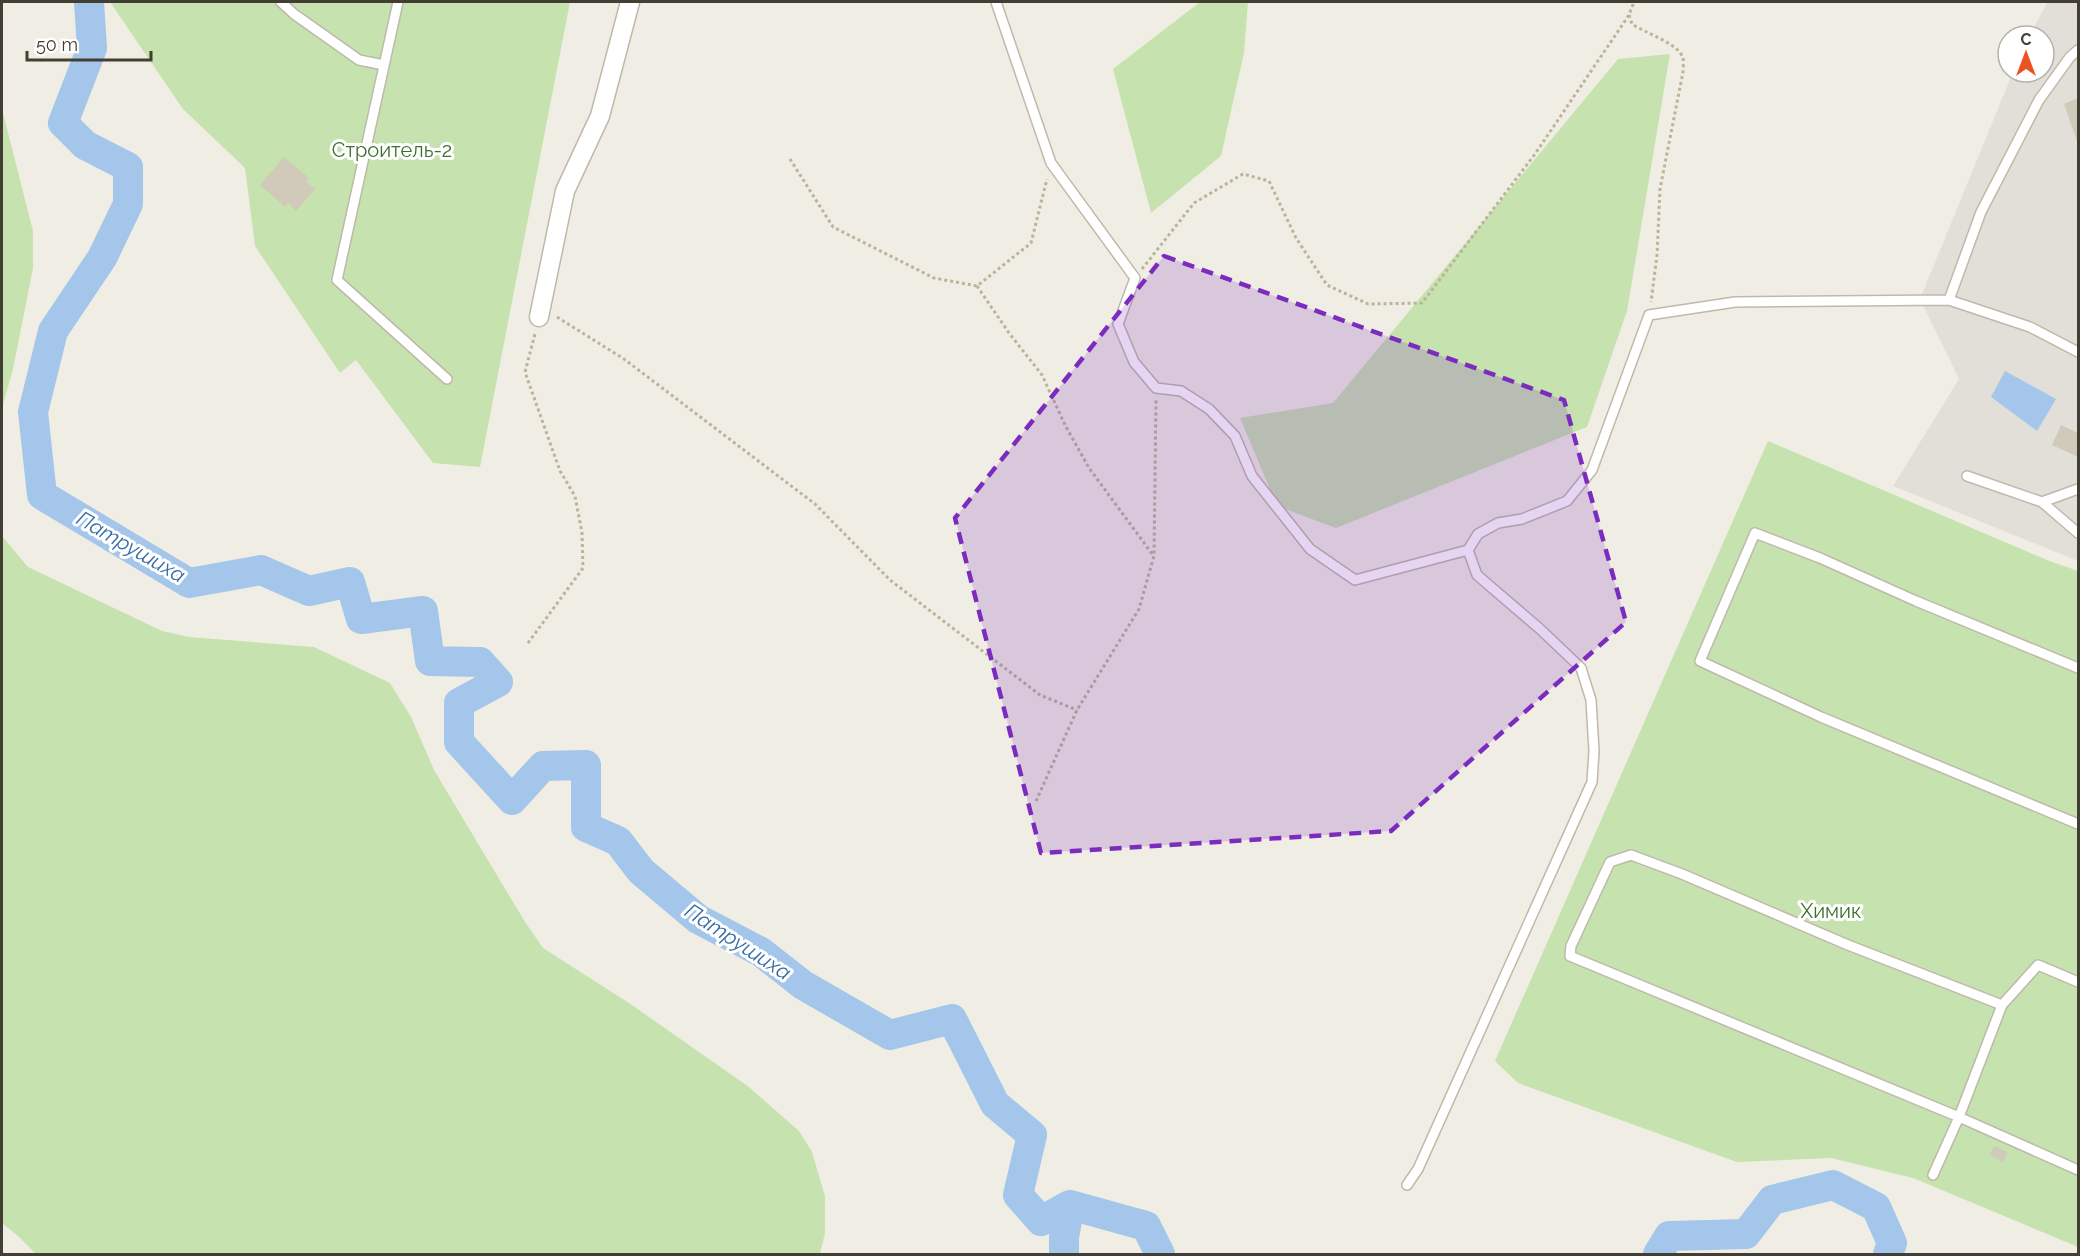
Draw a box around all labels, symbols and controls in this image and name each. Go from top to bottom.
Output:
scale bar [27,24,152,62]
north arrow [1996,24,2056,84]
text: С [2021,30,2032,49]
text: 50 m [36,34,78,55]
park label: Строитель-2 [332,138,452,162]
water label: Патрушиха [72,505,190,588]
water label: Патрушиха [681,898,796,985]
park label: Химик [1801,899,1861,923]

